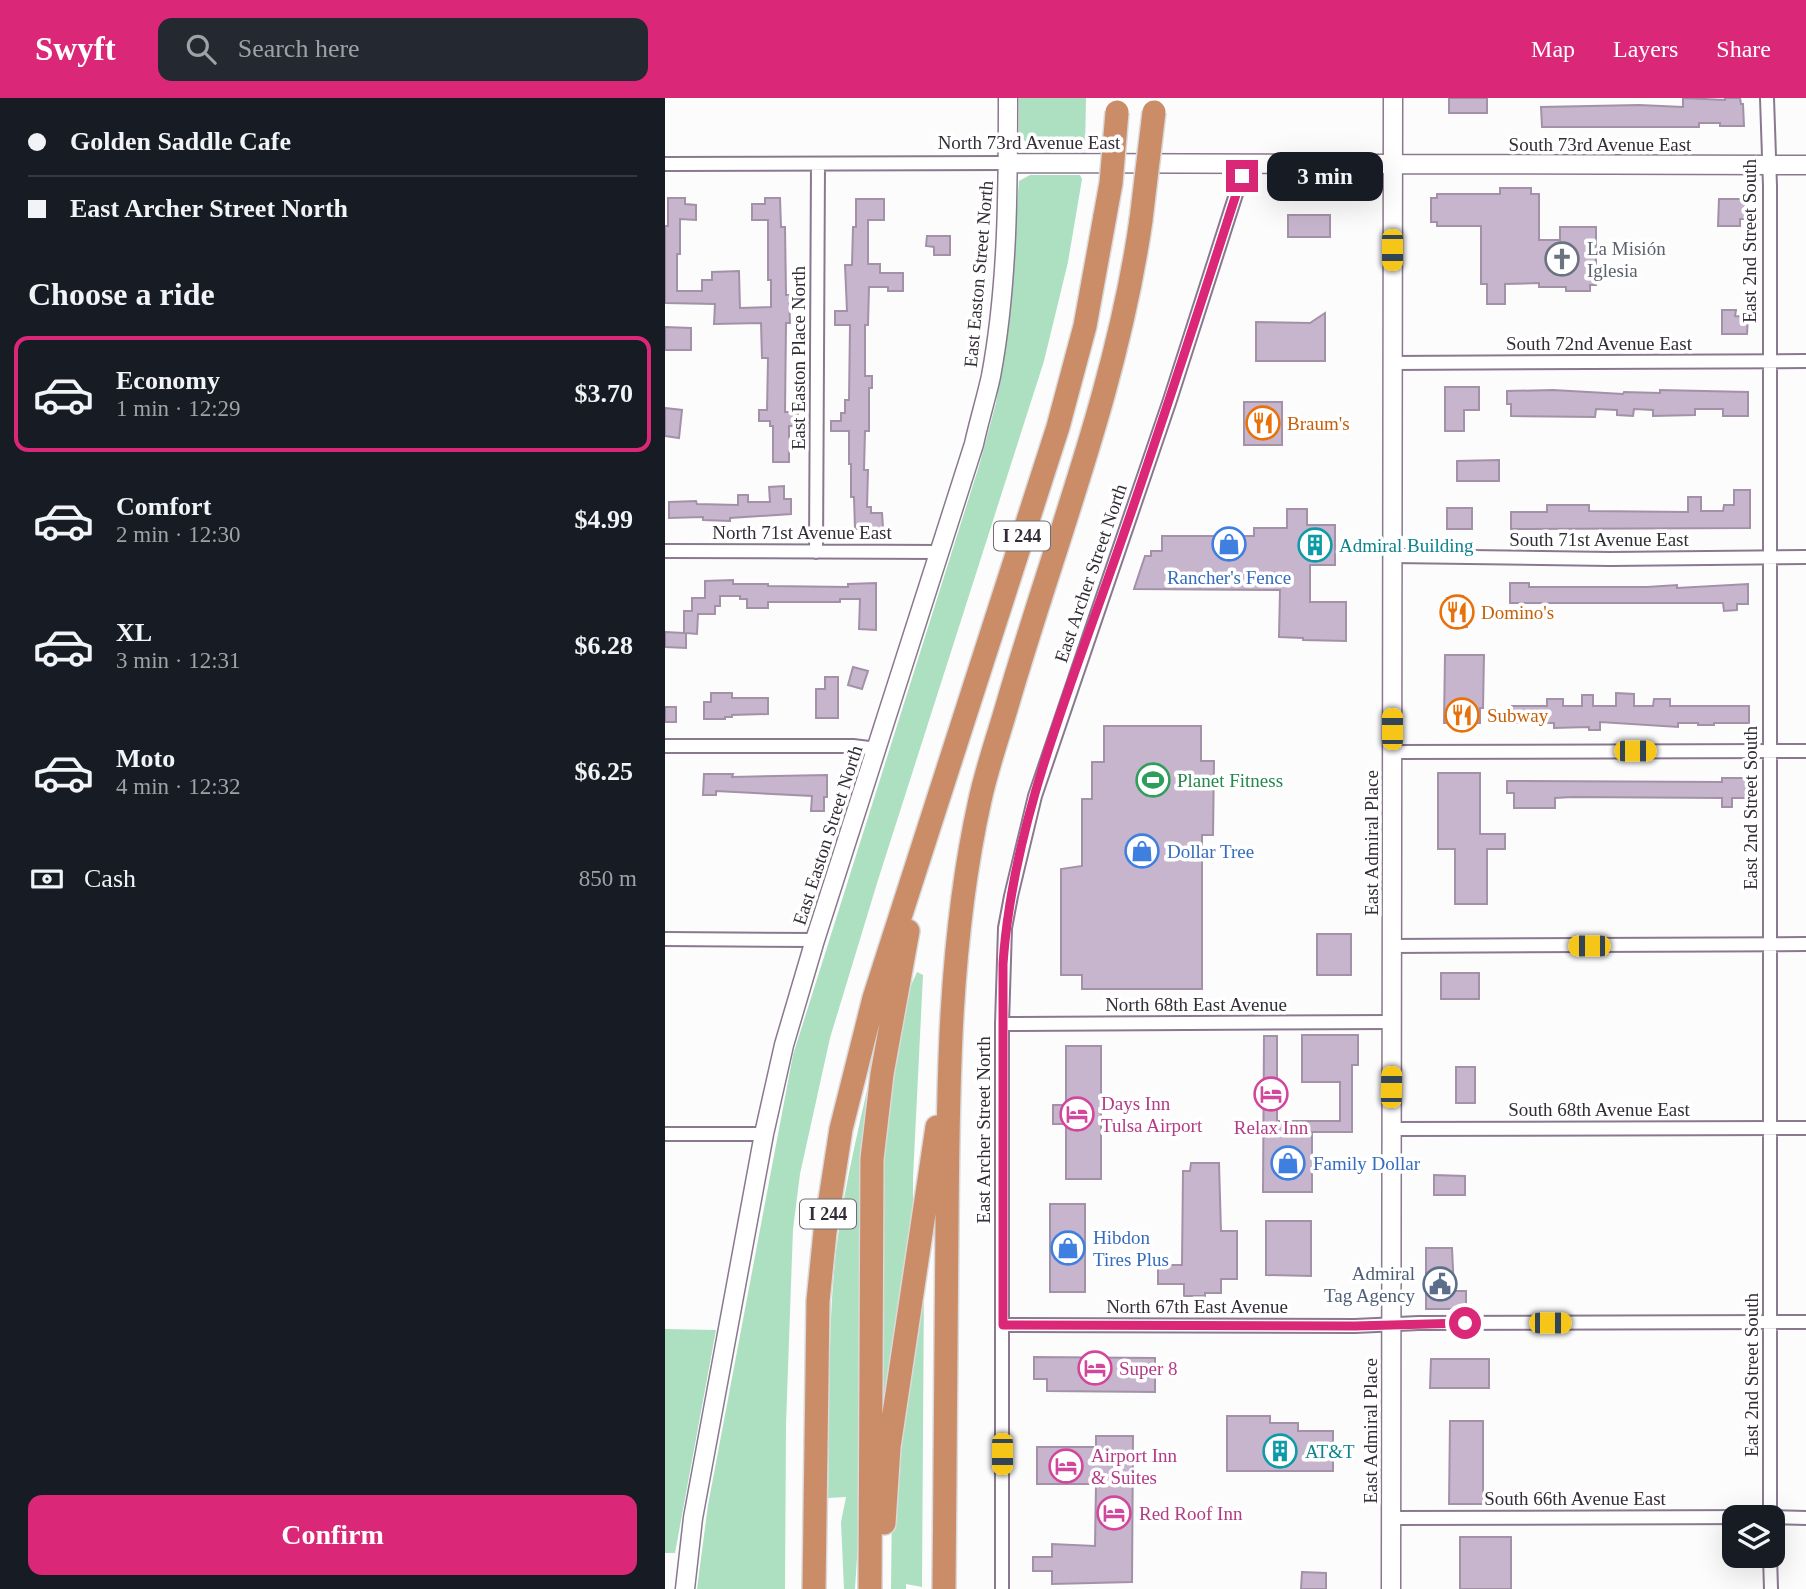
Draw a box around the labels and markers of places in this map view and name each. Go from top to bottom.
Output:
place label: La Misión Iglesia [1587,238,1666,281]
church icon: La Misión Iglesia [1543,240,1581,278]
restaurant icon: Braum's [1244,404,1282,442]
place label: Braum's [1287,413,1350,434]
shop icon: Rancher's Fence [1210,525,1248,563]
building icon: Admiral Building [1296,526,1334,564]
place label: Admiral Building [1339,535,1474,556]
place label: Rancher's Fence [1167,567,1291,588]
restaurant icon: Domino's [1438,593,1476,631]
place label: Domino's [1481,602,1554,623]
restaurant icon: Subway [1443,696,1481,734]
place label: Subway [1487,705,1549,726]
sports icon: Planet Fitness [1134,761,1172,799]
place label: Planet Fitness [1177,770,1283,791]
shop icon: Dollar Tree [1123,832,1161,870]
place label: Dollar Tree [1167,841,1254,862]
hotel icon: Relax Inn [1252,1075,1290,1113]
place label: Days Inn Tulsa Airport [1101,1093,1203,1136]
hotel icon: Days Inn Tulsa Airport [1058,1095,1096,1133]
place label: Relax Inn [1234,1117,1309,1138]
shop icon: Family Dollar [1269,1144,1307,1182]
place label: Family Dollar [1313,1153,1421,1174]
place label: Hibdon Tires Plus [1093,1227,1169,1270]
shop icon: Hibdon Tires Plus [1049,1229,1087,1267]
place label: Admiral Tag Agency [1324,1263,1415,1306]
public building icon: Admiral Tag Agency [1421,1265,1459,1303]
hotel icon: Super 8 [1076,1349,1114,1387]
place label: Super 8 [1119,1358,1178,1379]
building icon: AT&T [1261,1432,1299,1470]
place label: AT&T [1305,1441,1355,1462]
place label: Airport Inn & Suites [1091,1445,1178,1488]
hotel icon: Airport Inn & Suites [1047,1447,1085,1485]
hotel icon: Red Roof Inn [1095,1494,1133,1532]
place label: Red Roof Inn [1139,1503,1243,1524]

